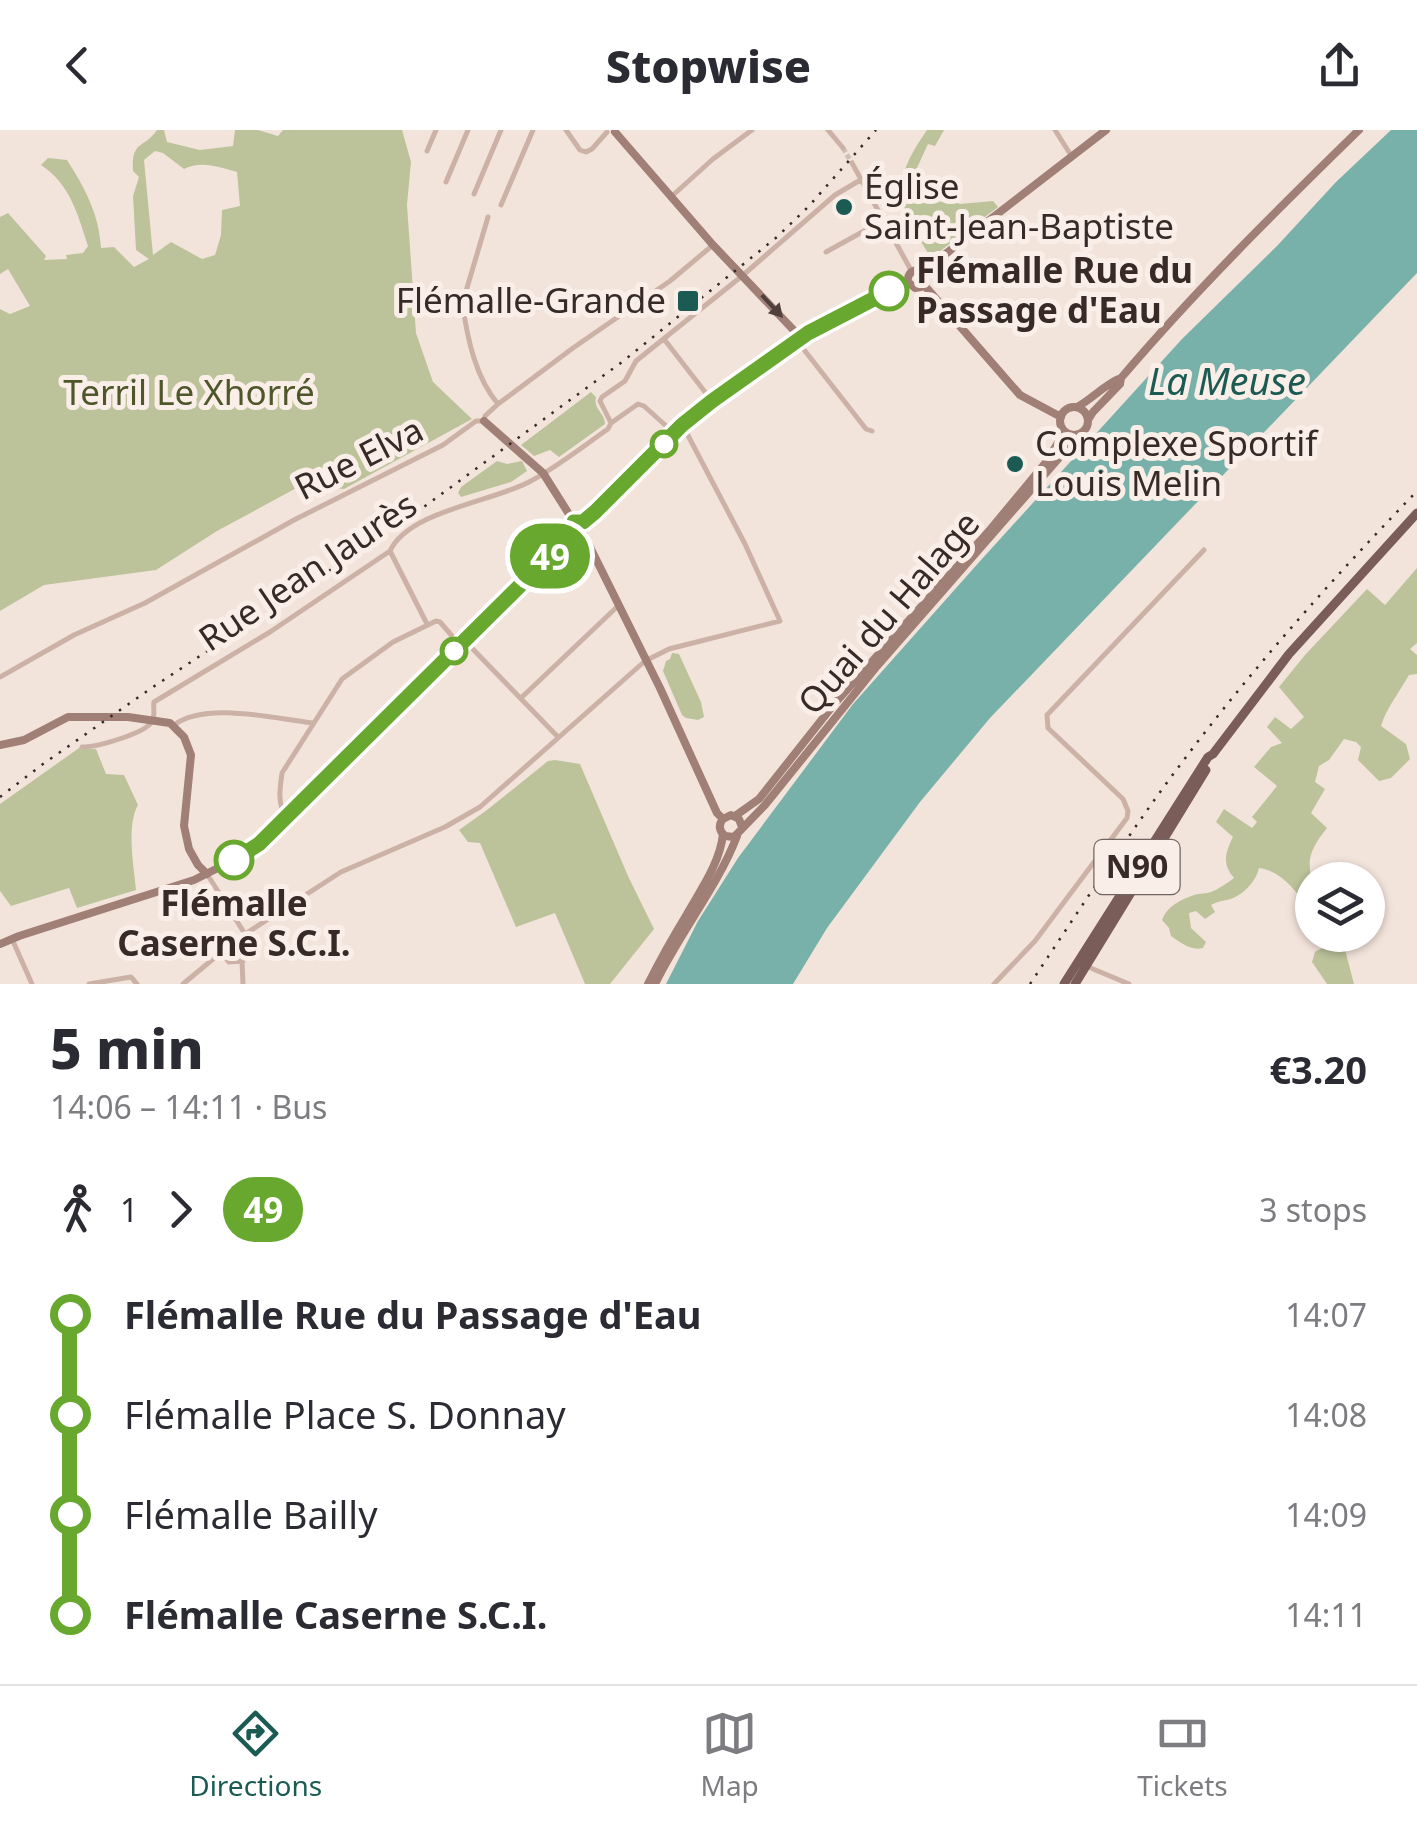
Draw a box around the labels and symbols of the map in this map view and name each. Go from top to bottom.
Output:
place label: Église Saint-Jean-Baptiste [864,162,1174,249]
marker: Église Saint-Jean-Baptiste [833,196,855,218]
place label: Flémalle Rue du Passage d'Eau [916,246,1193,333]
marker: Flémalle Rue du Passage d'Eau [870,272,908,310]
place label: Flémalle-Grande [396,276,666,323]
marker: Flémalle-Grande [675,288,701,314]
one-way arrow [760,294,783,318]
water label: La Meuse [1148,354,1306,406]
park label: Terril Le Xhorré [63,368,315,415]
street label: Rue Elva [286,405,431,510]
place label: Complexe Sportif Louis Melin [1035,419,1319,506]
unlabelled marker [651,431,677,457]
marker: Complexe Sportif Louis Melin [1004,453,1026,475]
street label: Rue Jean Jaurès [189,481,425,661]
street label: Quai du Halage [787,501,989,723]
line badge: 49 [505,524,595,588]
unlabelled marker [441,638,467,664]
road number: N90 [1094,840,1180,894]
marker: Flémalle Caserne S.C.I. [215,841,253,879]
place label: Flémalle Caserne S.C.I. [117,879,351,966]

